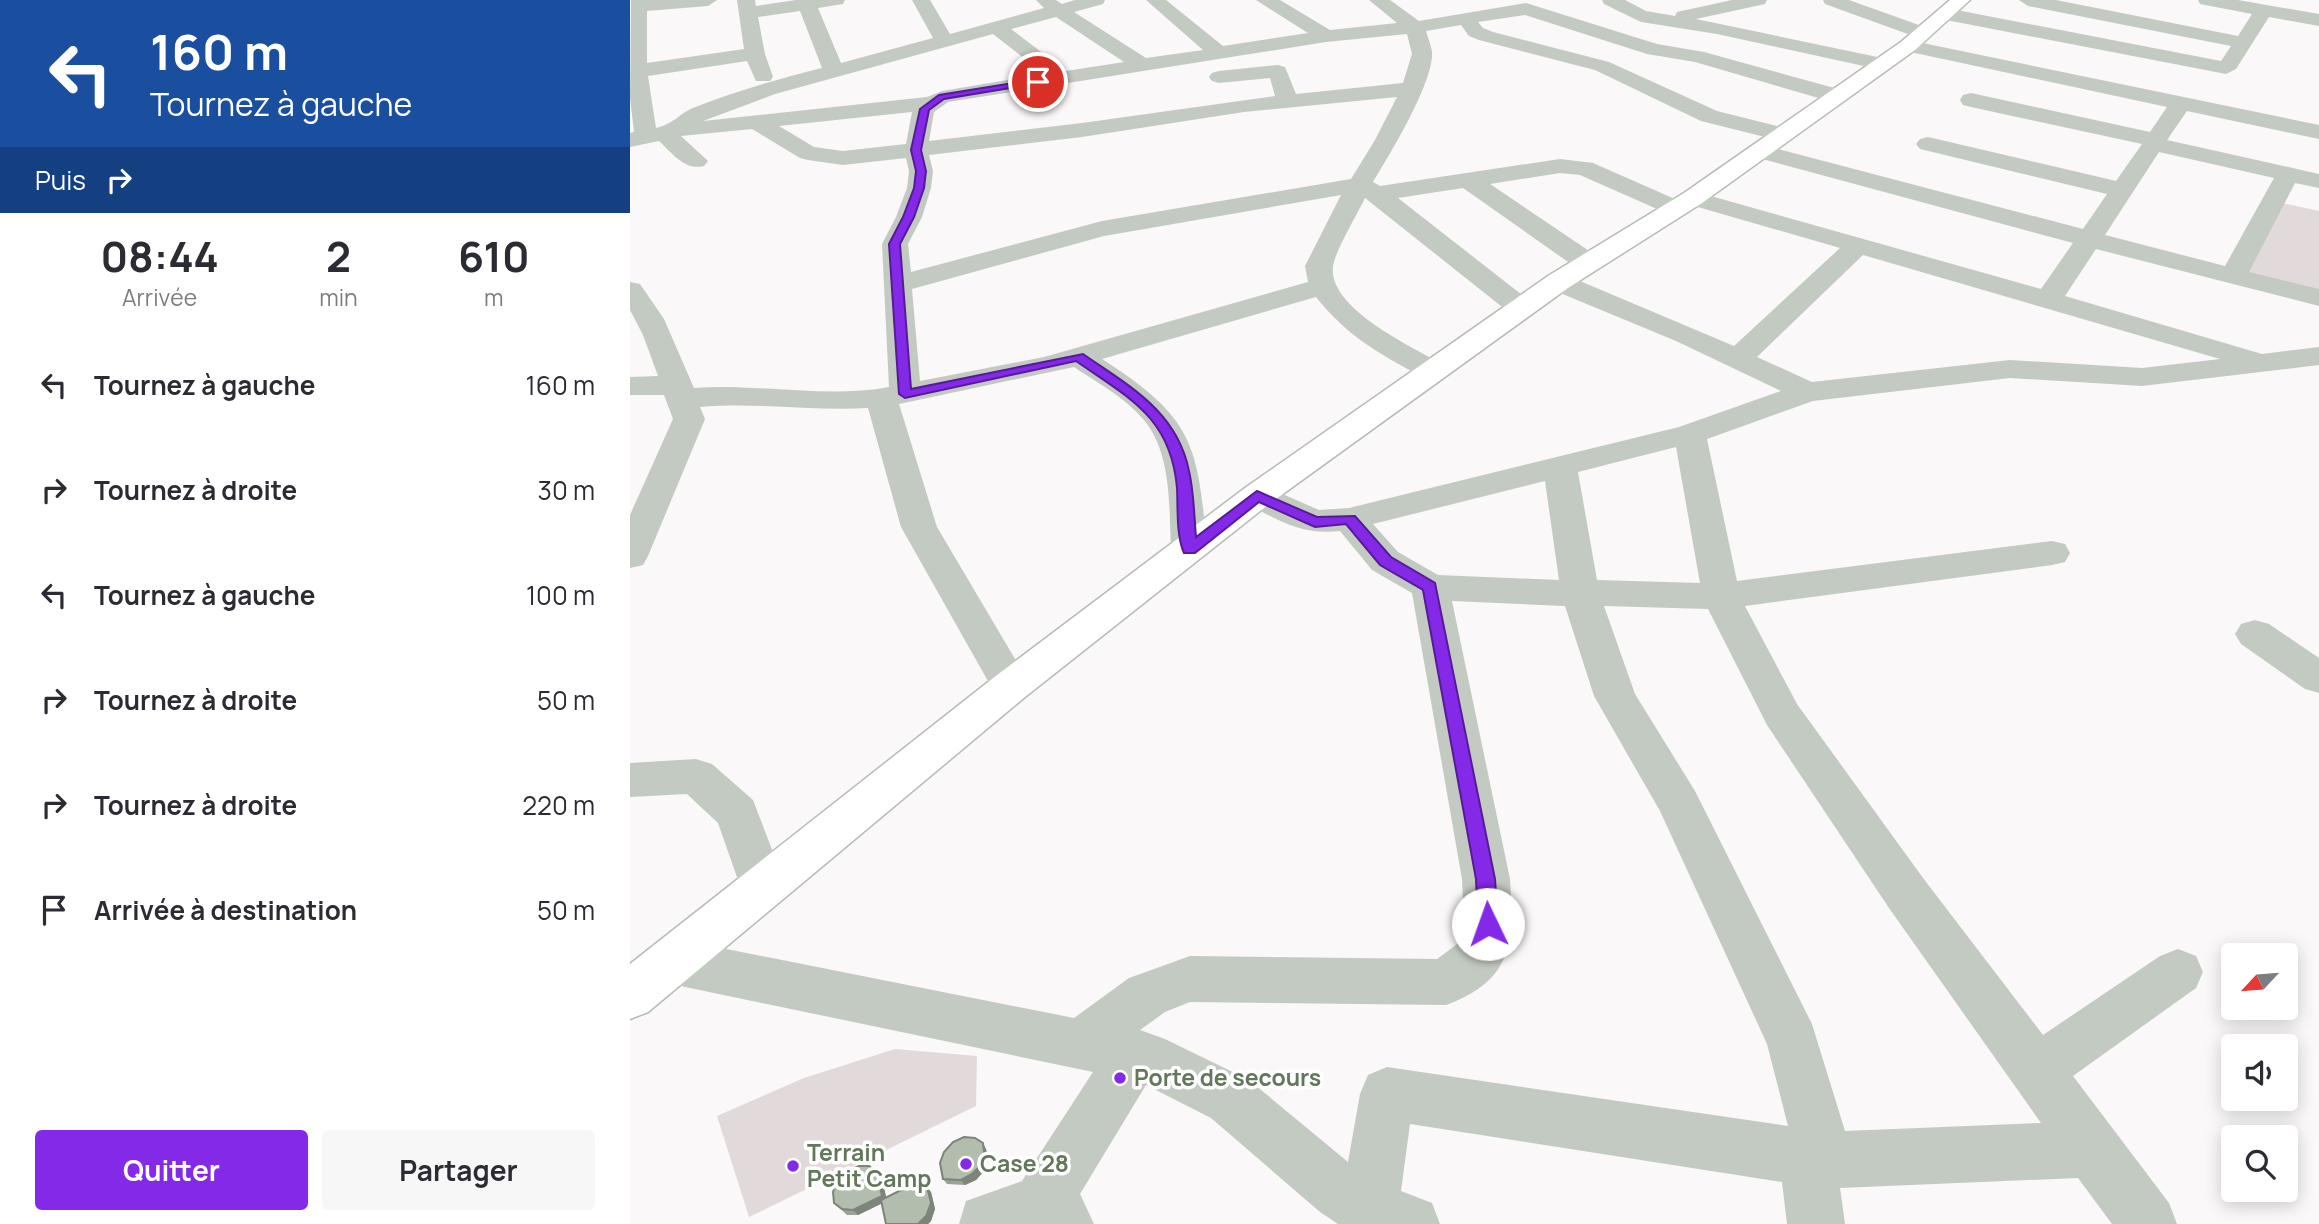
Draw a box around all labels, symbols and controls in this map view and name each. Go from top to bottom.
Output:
text: 160 m [150,18,288,85]
icon: left [35,28,126,119]
pin [1008,52,1068,112]
icon: arrive [1019,63,1057,101]
text: Tournez à gauche [150,82,412,126]
icon: right [100,161,138,199]
text: Puis [35,162,86,198]
text: 08:44 [100,227,219,285]
text: 2 [326,227,351,285]
text: 610 [458,227,530,285]
text: Arrivée [122,281,197,313]
text: min [319,281,358,313]
text: m [484,281,504,313]
icon: left [35,366,73,404]
text: Tournez à gauche [94,367,315,403]
text: 160 m [526,367,595,403]
icon: right [35,471,73,509]
text: Tournez à droite [94,472,297,508]
text: 30 m [538,472,595,508]
icon: left [35,576,73,614]
text: Tournez à gauche [94,577,315,613]
text: 100 m [526,577,595,613]
icon: right [35,681,73,719]
text: Tournez à droite [94,682,297,718]
text: 50 m [537,682,595,718]
icon: right [35,786,73,824]
text: Tournez à droite [94,787,297,823]
text: 220 m [522,787,595,823]
position arrow [1451,887,1525,961]
icon: arrive [35,891,73,929]
text: Arrivée à destination [94,892,357,928]
text: 50 m [537,892,595,928]
north arrow [2221,943,2298,1020]
map controls [2221,943,2298,1202]
button: sound [2221,1034,2298,1111]
place label: Porte de secours [1134,1061,1321,1093]
marker: Porte de secours [1112,1070,1128,1086]
button: search [2221,1125,2298,1202]
button: Quitter [35,1130,308,1210]
button: Partager [322,1130,595,1210]
place label: Terrain Petit Camp [807,1136,931,1194]
place label: Case 28 [980,1147,1069,1179]
marker: Case 28 [958,1156,974,1172]
marker: Terrain Petit Camp [785,1158,801,1174]

